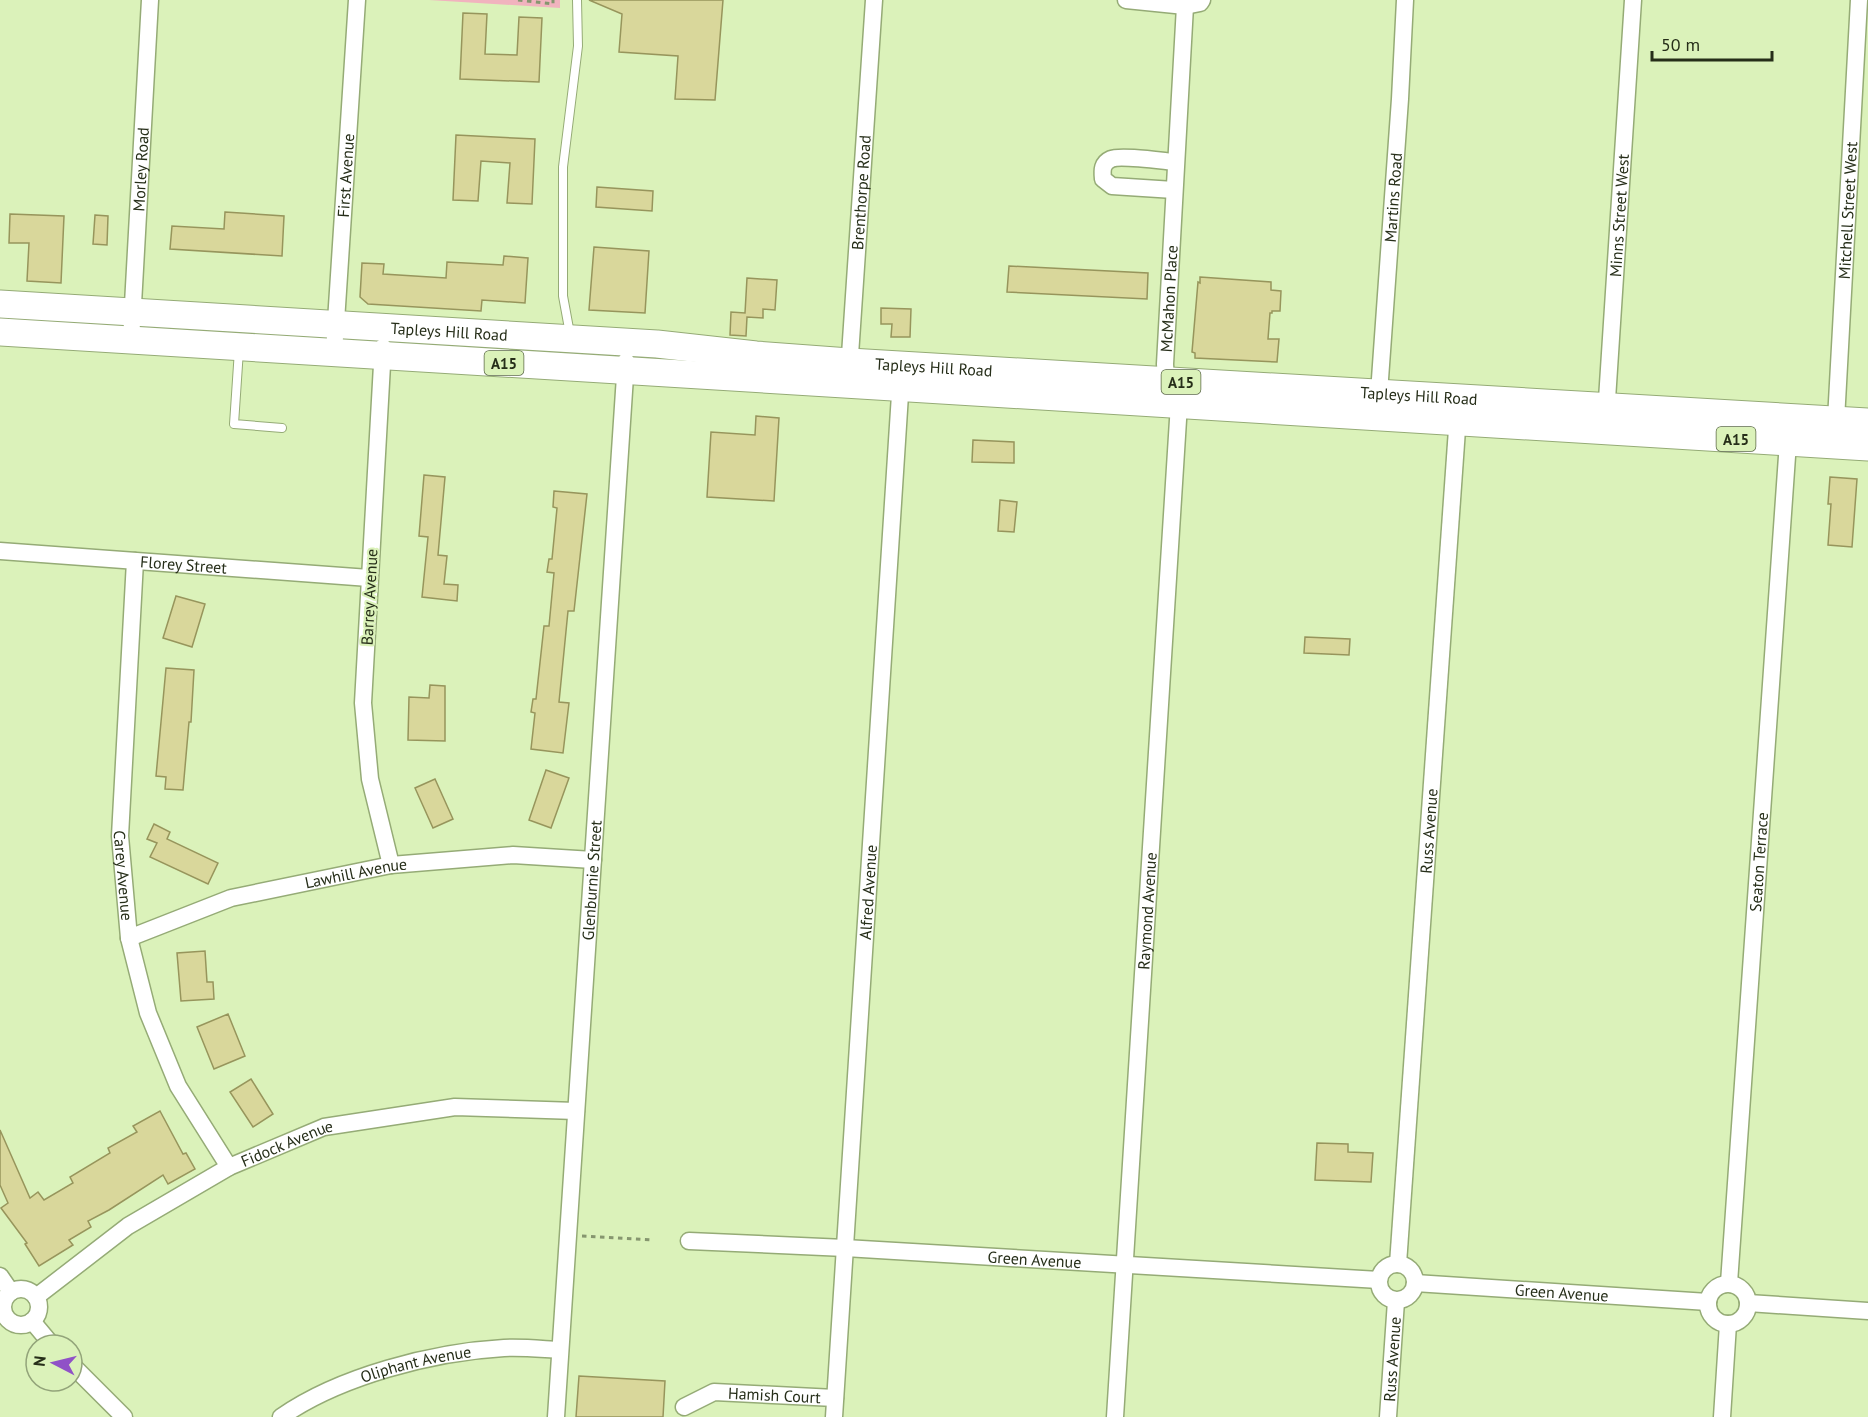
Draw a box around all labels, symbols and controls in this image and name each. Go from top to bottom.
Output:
scale bar [1652,24,1772,62]
text: 50 m [1661,33,1700,56]
street label: Morley Road [128,127,153,212]
street label: First Avenue [333,133,358,218]
street label: Brenthorpe Road [847,134,875,250]
street label: Mitchell Street West [1834,140,1861,280]
street label: Martins Road [1380,152,1406,243]
street label: Minns Street West [1605,153,1633,278]
street label: McMahon Place [1156,244,1182,353]
street label: Tapleys Hill Road [390,318,508,345]
road number: A15 [484,351,524,375]
street label: Tapleys Hill Road [875,354,993,380]
road number: A15 [1162,370,1200,394]
street label: Tapleys Hill Road [1360,382,1478,409]
road number: A15 [1716,427,1756,451]
street label: Barrey Avenue [356,548,382,646]
street label: Florey Street [139,551,228,578]
street label: Russ Avenue [1416,788,1442,874]
street label: Seaton Terrace [1745,812,1772,913]
street label: Glenburnie Street [578,819,606,941]
street label: Carey Avenue [110,830,137,922]
street label: Alfred Avenue [855,844,881,940]
street label: Raymond Avenue [1133,852,1161,970]
street label: Lawhill Avenue [303,854,408,893]
street label: Fidock Avenue [238,1116,334,1171]
street label: Green Avenue [987,1247,1082,1272]
street label: Green Avenue [1514,1279,1609,1306]
street label: Russ Avenue [1379,1316,1405,1402]
north arrow [24,1333,84,1393]
street label: Oliphant Avenue [358,1341,472,1387]
text: N [29,1355,50,1368]
street label: Hamish Court [727,1383,822,1407]

